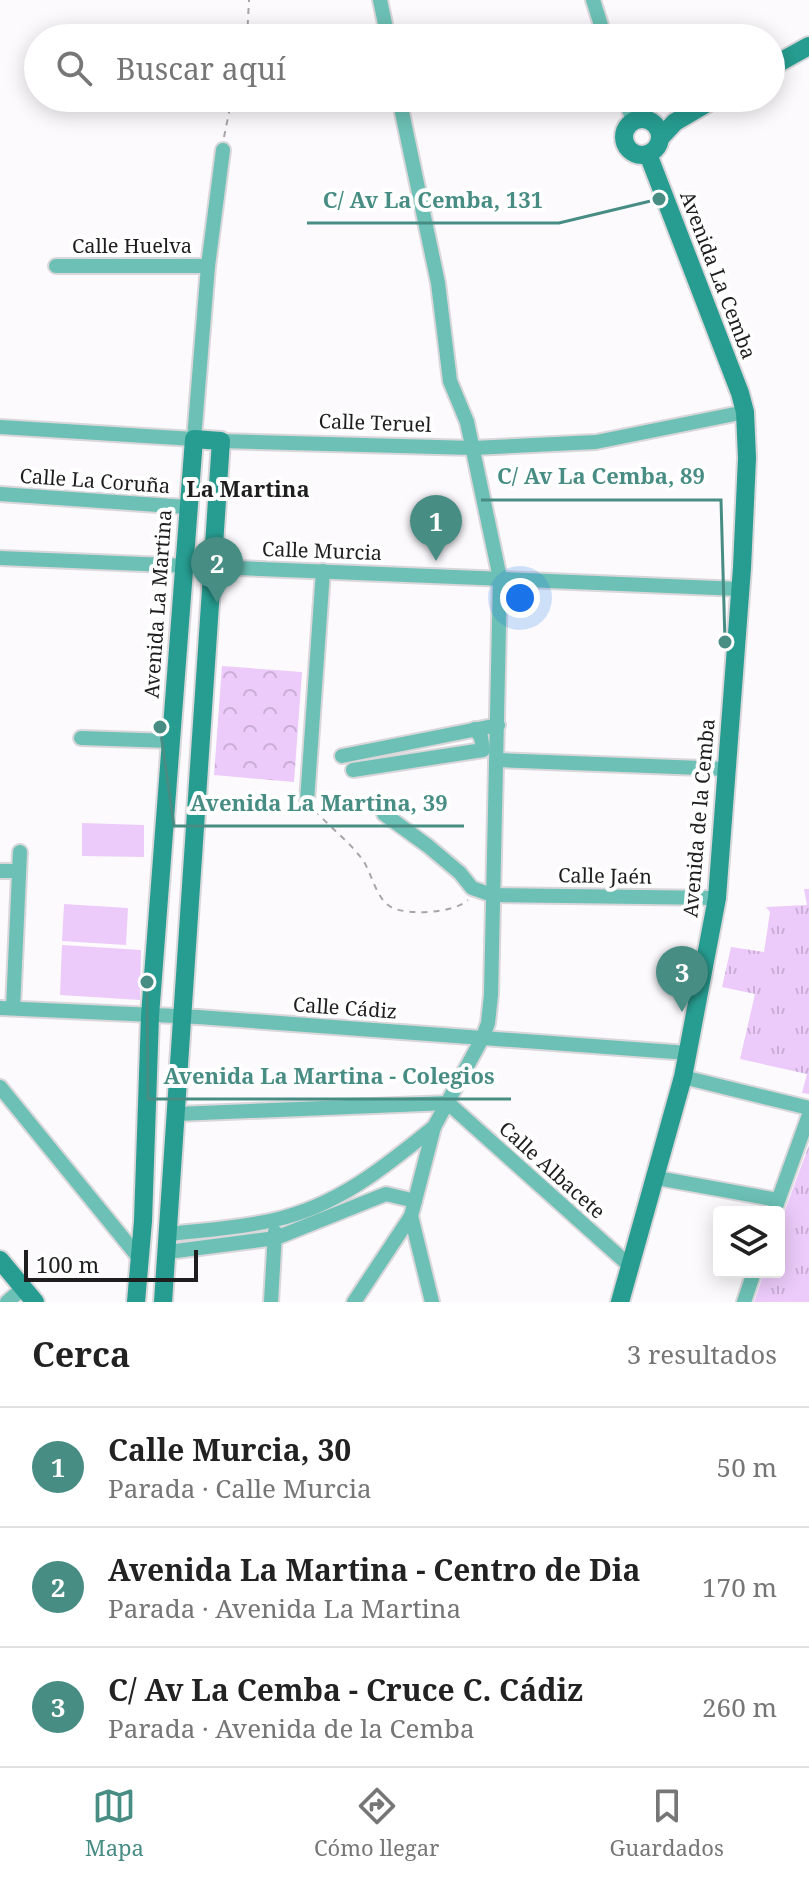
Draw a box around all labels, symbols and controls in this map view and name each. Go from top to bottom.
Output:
search box [24,24,785,112]
icon: search [52,46,96,90]
text: Buscar aquí [116,48,286,89]
callout: C/ Av La Cemba, 131 [307,177,559,223]
text: C/ Av La Cemba, 131 [323,184,543,214]
street label: Avenida La Cemba [674,187,763,363]
street label: Calle Huelva [72,232,192,259]
street label: Calle Teruel [318,407,432,438]
callout: C/ Av La Cemba, 89 [481,454,721,500]
text: C/ Av La Cemba, 89 [497,460,705,490]
street label: Calle La Coruña [19,462,171,499]
district label: La Martina [186,473,310,503]
pin: 1 [410,495,462,561]
street label: Avenida La Martina [137,509,178,699]
street label: Calle Murcia [261,535,383,566]
pin: 2 [191,537,243,603]
your location [500,578,540,618]
street label: Avenida de la Cemba [676,717,721,918]
callout: Avenida La Martina, 39 [174,780,464,826]
text: Avenida La Martina, 39 [190,787,448,817]
street label: Calle Jaén [558,861,652,890]
pin: 3 [656,946,708,1012]
street label: Calle Cádiz [292,990,398,1025]
callout: Avenida La Martina - Colegios [148,1053,511,1099]
text: Avenida La Martina - Colegios [163,1060,495,1090]
street label: Calle Albacete [494,1115,611,1224]
map controls [713,1206,785,1278]
button: layers [713,1206,785,1278]
scale bar [24,1246,198,1282]
text: 100 m [36,1249,99,1279]
text: Cerca [32,1331,130,1377]
text: 3 resultados [627,1336,777,1372]
text: Calle Murcia, 30 [108,1429,351,1470]
text: 1 [51,1449,65,1485]
text: 50 m [717,1449,777,1485]
text: Parada · Calle Murcia [108,1470,372,1506]
text: Avenida La Martina - Centro de Dia [108,1549,641,1590]
text: 2 [51,1569,65,1605]
text: 170 m [702,1569,777,1605]
text: Parada · Avenida La Martina [108,1590,461,1626]
text: C/ Av La Cemba - Cruce C. Cádiz [108,1669,583,1710]
text: 3 [51,1689,65,1725]
text: 260 m [702,1689,777,1725]
text: Parada · Avenida de la Cemba [108,1710,475,1746]
tab: Mapa [85,1784,144,1862]
tab: Cómo llegar [314,1784,439,1862]
tab: Guardados [609,1784,724,1862]

